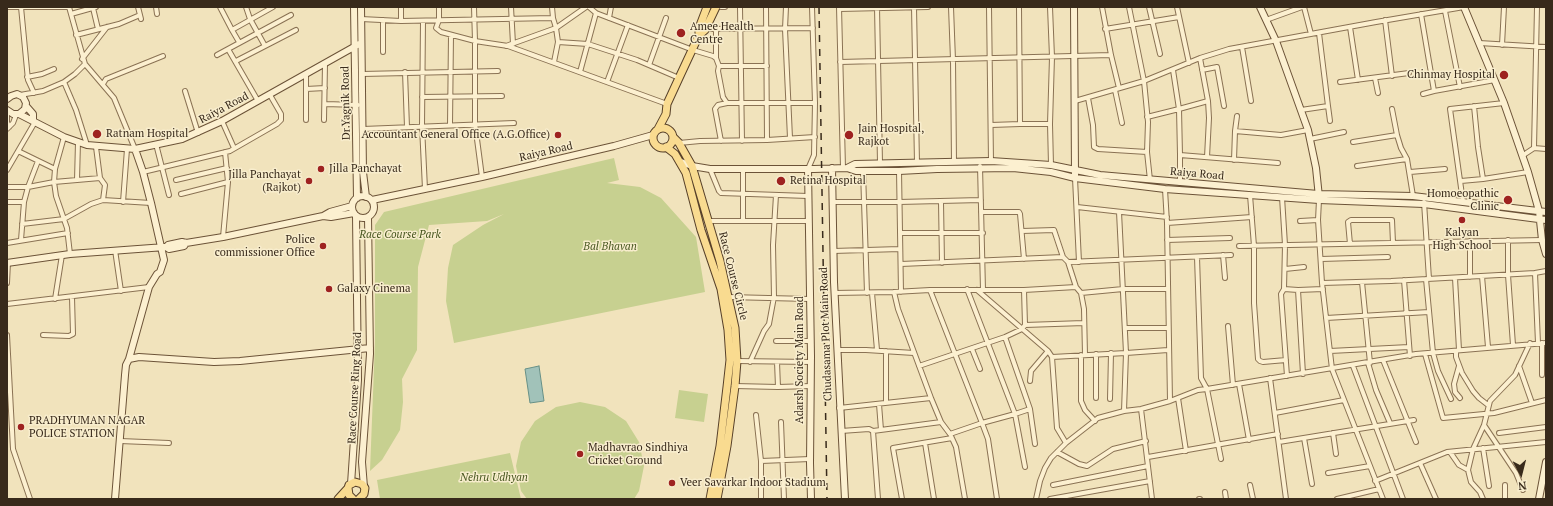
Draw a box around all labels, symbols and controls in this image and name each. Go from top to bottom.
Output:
place label: Amee Health Centre [690,20,754,46]
marker: Amee Health Centre [675,27,687,39]
street label: Dr.Yagnik Road [339,66,353,140]
place label: Chinmay Hospital [1407,68,1495,82]
marker: Chinmay Hospital [1498,69,1510,81]
street label: Raiya Road [197,89,251,127]
place label: Jain Hospital, Rajkot [858,122,924,148]
place label: Ratnam Hospital [106,127,188,141]
marker: Ratnam Hospital [91,128,103,140]
place label: Accountant General Office (A.G.Office) [361,128,550,142]
marker: Jain Hospital, Rajkot [843,129,855,141]
marker: Accountant General Office (A.G.Office) [553,130,563,140]
street label: Raiya Road [518,139,574,165]
place label: Jilla Panchayat [329,162,402,176]
marker: Jilla Panchayat [316,164,326,174]
street label: Raiya Road [1169,165,1225,183]
place label: Jilla Panchayat (Rajkot) [228,168,301,194]
place label: Retina Hospital [790,174,866,188]
marker: Retina Hospital [775,175,787,187]
marker: Jilla Panchayat (Rajkot) [304,176,314,186]
place label: Homoeopathic Clinic [1427,187,1499,213]
marker: Homoeopathic Clinic [1502,194,1514,206]
marker: Kalyan High School [1457,215,1467,225]
place label: Kalyan High School [1432,226,1492,252]
park label: Race Course Park [359,228,441,242]
street label: Race Course Circle [716,230,750,322]
place label: Police commissioner Office [215,233,315,259]
park label: Bal Bhavan [583,240,637,254]
marker: Police commissioner Office [318,241,328,251]
street label: Chudasama Plot Main Road [817,267,835,401]
place label: Galaxy Cinema [337,282,410,296]
marker: Galaxy Cinema [324,284,334,294]
street label: Adarsh Society Main Road [793,296,807,424]
street label: Race Course Ring Road [345,332,365,444]
place label: PRADHYUMAN NAGAR POLICE STATION [29,414,145,440]
marker: PRADHYUMAN NAGAR POLICE STATION [16,422,26,432]
place label: Madhavrao Sindhiya Cricket Ground [588,441,688,467]
marker: Madhavrao Sindhiya Cricket Ground [575,449,585,459]
north arrow [1501,454,1541,494]
park label: Nehru Udhyan [460,471,528,485]
place label: Veer Savarkar Indoor Stadium [680,476,826,490]
marker: Veer Savarkar Indoor Stadium [667,478,677,488]
text: N [1517,478,1527,493]

